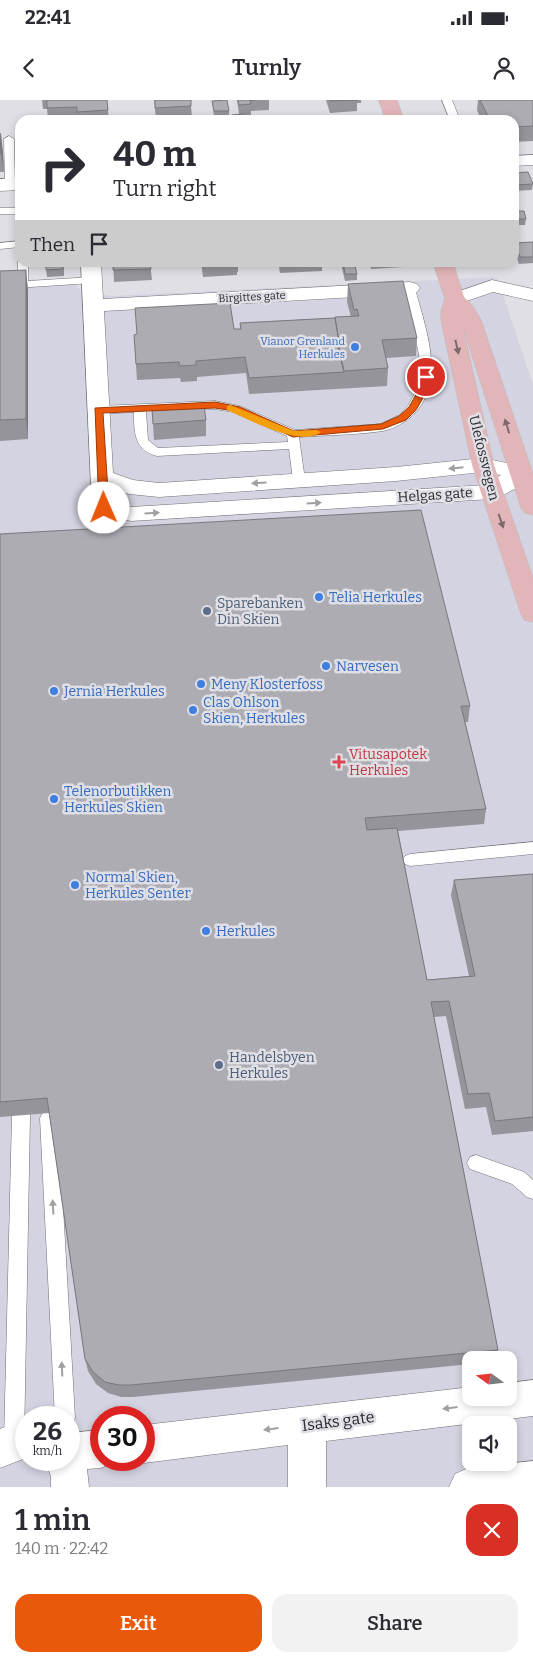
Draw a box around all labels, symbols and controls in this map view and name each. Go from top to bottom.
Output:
text: 22:41 [25,6,71,29]
icon: back [15,54,43,82]
text: Turnly [232,54,301,81]
icon: person [490,54,518,82]
text: 40 m [113,133,196,175]
icon: right [30,135,95,200]
text: Turn right [113,175,216,202]
icon: arrive [85,230,113,258]
text: Then [30,233,75,256]
street label: Birgittes gate [218,289,286,305]
place label: Vianor Grenland Herkules [260,335,345,361]
one-way arrow [453,339,461,354]
marker: Vianor Grenland Herkules [349,341,361,353]
pin [405,356,447,398]
icon: arrive [412,363,440,391]
street label: Ulefossvegen [465,414,503,502]
one-way arrow [502,419,510,434]
one-way arrow [447,464,463,472]
one-way arrow [251,479,267,487]
position arrow [77,481,129,533]
street label: Helgas gate [397,484,473,506]
one-way arrow [307,498,323,506]
one-way arrow [144,508,160,516]
one-way arrow [497,514,505,529]
place label: Telia Herkules [329,589,422,606]
marker: Telia Herkules [313,591,325,603]
place label: Sparebanken Din Skien [217,595,303,628]
marker: Sparebanken Din Skien [201,605,213,617]
place label: Narvesen [336,658,399,675]
marker: Narvesen [320,660,332,672]
place label: Meny Klosterfoss [211,676,323,693]
marker: Meny Klosterfoss [195,678,207,690]
place label: Jernia Herkules [63,683,165,700]
marker: Jernia Herkules [48,685,60,697]
place label: Clas Ohlson Skien, Herkules [203,694,305,727]
marker: Clas Ohlson Skien, Herkules [187,704,199,716]
place label: Vitusapotek Herkules [349,746,427,779]
marker: Vitusapotek Herkules [333,756,345,768]
place label: Telenorbutikken Herkules Skien [64,783,172,816]
marker: Telenorbutikken Herkules Skien [48,793,60,805]
place label: Normal Skien, Herkules Senter [85,869,191,902]
marker: Normal Skien, Herkules Senter [69,879,81,891]
place label: Herkules [216,923,275,940]
marker: Herkules [200,925,212,937]
place label: Handelsbyen Herkules [229,1049,315,1082]
marker: Handelsbyen Herkules [213,1059,225,1071]
one-way arrow [49,1198,57,1214]
north arrow [462,1351,518,1406]
map controls [462,1351,517,1471]
one-way arrow [58,1361,66,1377]
one-way arrow [442,1404,458,1412]
speed limit sign: 30 [90,1406,155,1471]
street label: Isaks gate [301,1407,375,1435]
button: sound [462,1416,517,1471]
text: 26 [33,1417,62,1447]
one-way arrow [263,1425,279,1433]
text: km/h [33,1444,62,1458]
text: 1 min [15,1502,90,1538]
button: close [466,1504,518,1556]
text: 140 m · 22:42 [15,1539,108,1558]
button: Exit [15,1594,262,1652]
button: Share [272,1594,518,1652]

